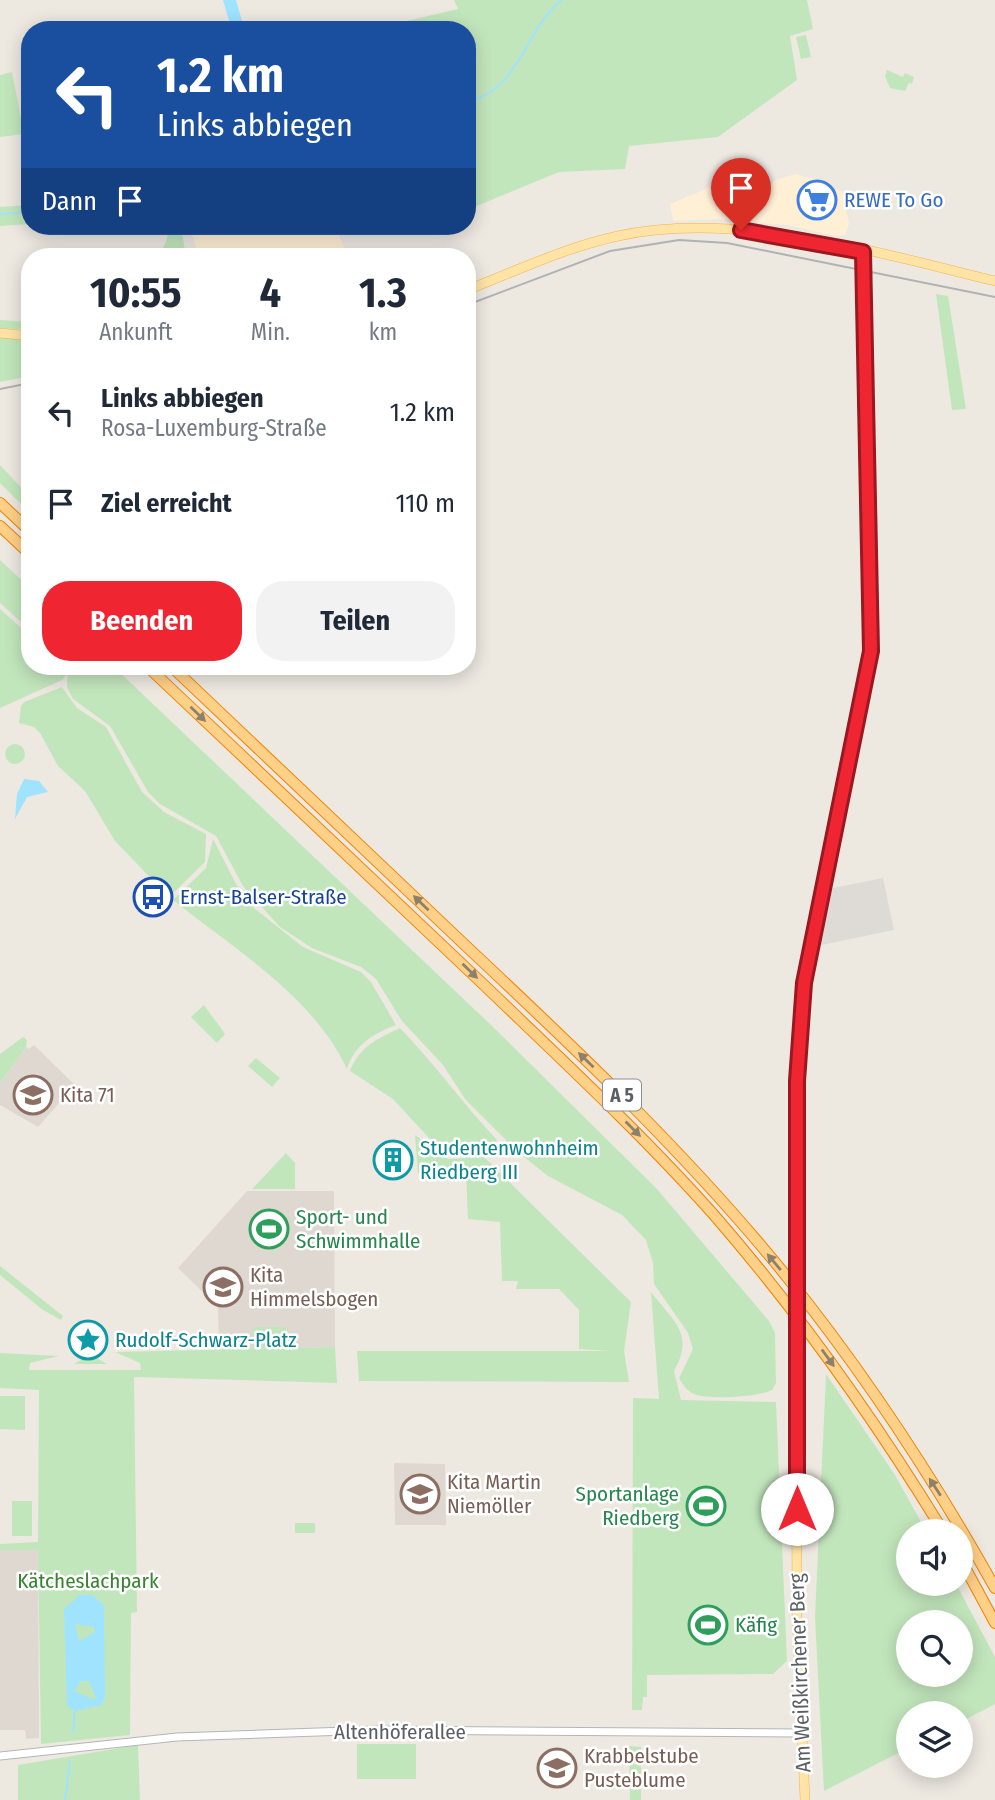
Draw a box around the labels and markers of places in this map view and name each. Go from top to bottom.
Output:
pin [711,158,771,230]
supermarket icon: REWE To Go [796,179,838,221]
place label: REWE To Go [844,187,943,213]
bus stop icon: Ernst-Balser-Straße [132,876,174,918]
place label: Ernst-Balser-Straße [180,884,347,910]
school or university icon: Kita 71 [12,1074,54,1116]
place label: Kita 71 [60,1082,115,1108]
place label: Studentenwohnheim Riedberg III [420,1135,599,1185]
building icon: Studentenwohnheim Riedberg III [372,1139,414,1181]
place label: Sport- und Schwimmhalle [296,1204,420,1254]
sports icon: Sport- und Schwimmhalle [248,1208,290,1250]
place label: Kita Himmelsbogen [250,1262,378,1312]
school or university icon: Kita Himmelsbogen [202,1266,244,1308]
place icon: Rudolf-Schwarz-Platz [67,1319,109,1361]
place label: Rudolf-Schwarz-Platz [115,1327,297,1353]
place label: Kita Martin Niemöller [447,1469,541,1519]
school or university icon: Kita Martin Niemöller [399,1473,441,1515]
place label: Sportanlage Riedberg [576,1481,679,1531]
sports icon: Sportanlage Riedberg [685,1485,727,1527]
sports icon: Käfig [687,1604,729,1646]
place label: Käfig [735,1612,777,1638]
place label: Krabbelstube Pusteblume [584,1743,699,1793]
school or university icon: Krabbelstube Pusteblume [536,1747,578,1789]

